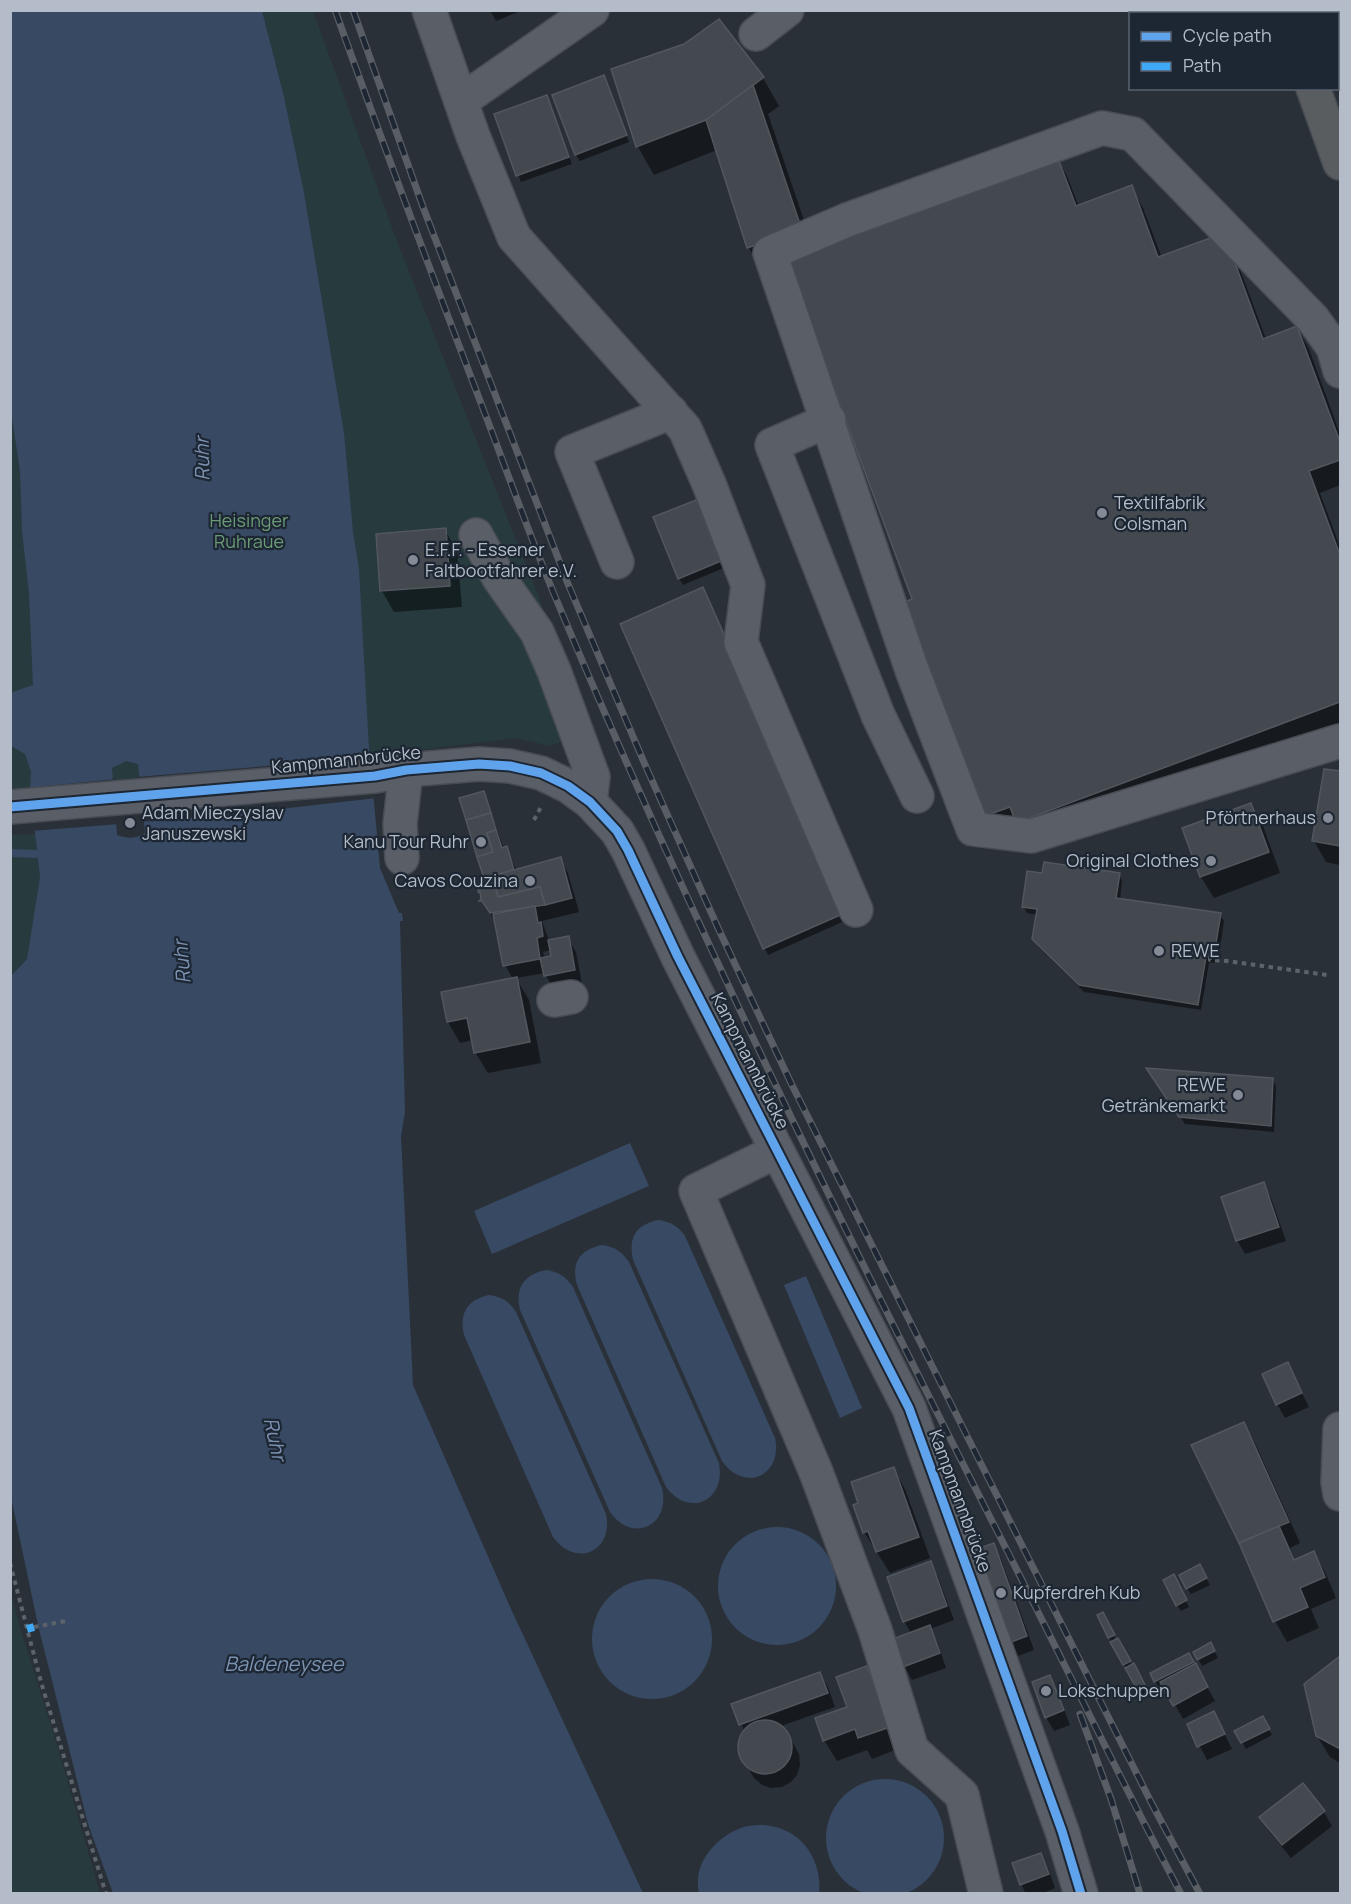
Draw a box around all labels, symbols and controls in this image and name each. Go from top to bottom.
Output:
legend [1129,12,1339,90]
text: Cycle path [1183,23,1272,47]
text: Path [1183,53,1221,77]
water label: Ruhr [188,434,215,481]
place label: Textilfabrik Colsman [1114,490,1206,535]
marker: Textilfabrik Colsman [1095,506,1109,520]
park label: Heisinger Ruhraue [209,508,289,553]
place label: E.F.F. - Essener Faltbootfahrer e.V. [425,537,577,582]
marker: E.F.F. - Essener Faltbootfahrer e.V. [406,553,420,567]
street label: Kampmannbrücke [270,739,422,779]
place label: Adam Mieczyslav Januszewski [142,800,284,845]
place label: Pförtnerhaus [1206,805,1316,829]
marker: Pförtnerhaus [1321,811,1335,825]
marker: Adam Mieczyslav Januszewski [123,816,137,830]
place label: Kanu Tour Ruhr [343,829,469,853]
marker: Kanu Tour Ruhr [474,835,488,849]
place label: Original Clothes [1066,848,1199,872]
marker: Original Clothes [1204,854,1218,868]
place label: Cavos Couzina [394,868,518,892]
marker: Cavos Couzina [523,874,537,888]
water label: Ruhr [166,936,197,985]
place label: REWE [1171,938,1220,962]
marker: REWE [1152,944,1166,958]
street label: Kampmannbrücke [706,988,796,1133]
place label: REWE Getränkemarkt [1102,1072,1226,1117]
marker: REWE Getränkemarkt [1231,1088,1245,1102]
water label: Ruhr [258,1415,294,1466]
street label: Kampmannbrücke [924,1426,998,1575]
place label: Kupferdreh Kub [1013,1580,1140,1604]
marker: Kupferdreh Kub [994,1586,1008,1600]
water label: Baldeneysee [224,1650,345,1677]
place label: Lokschuppen [1058,1678,1170,1702]
marker: Lokschuppen [1039,1684,1053,1698]

